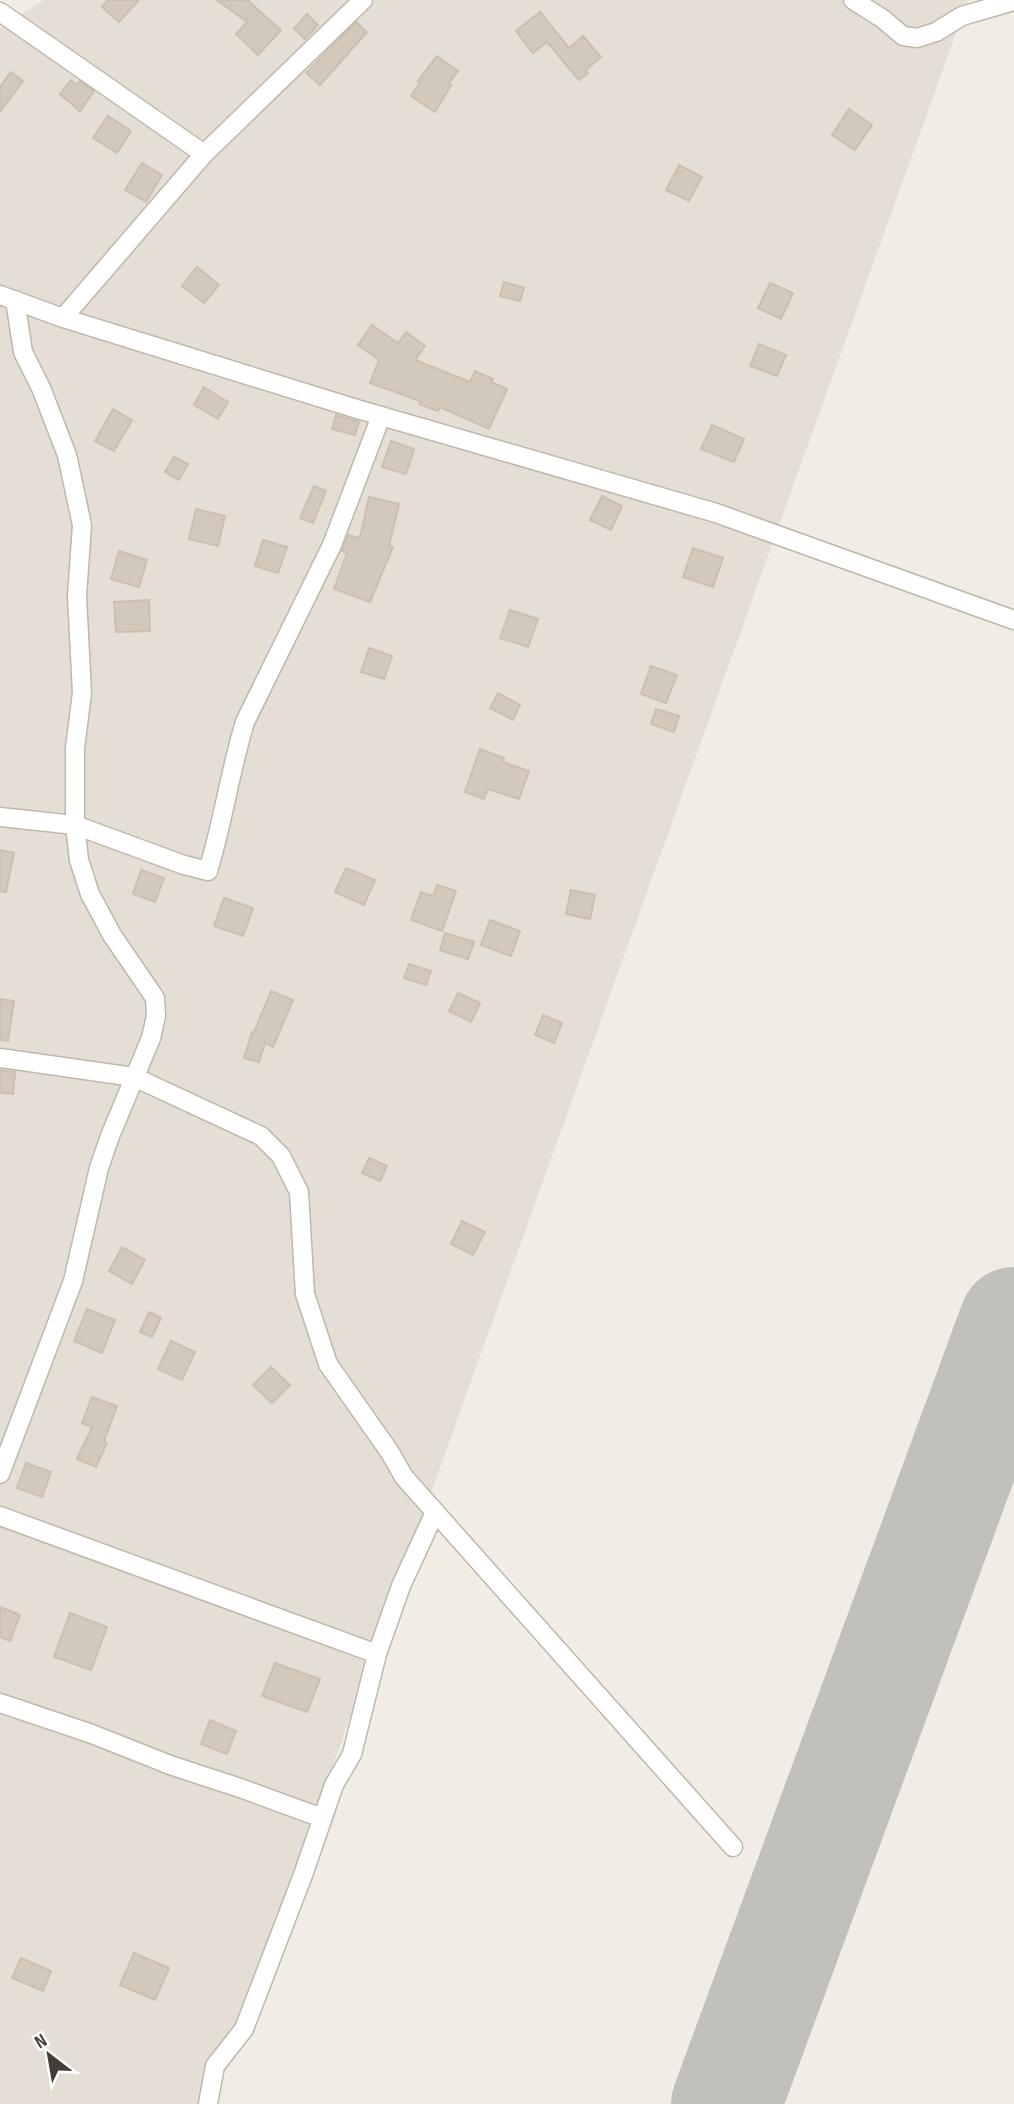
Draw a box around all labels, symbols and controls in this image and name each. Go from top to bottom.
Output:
north arrow [14,2020,84,2090]
text: N [31,2029,51,2054]

